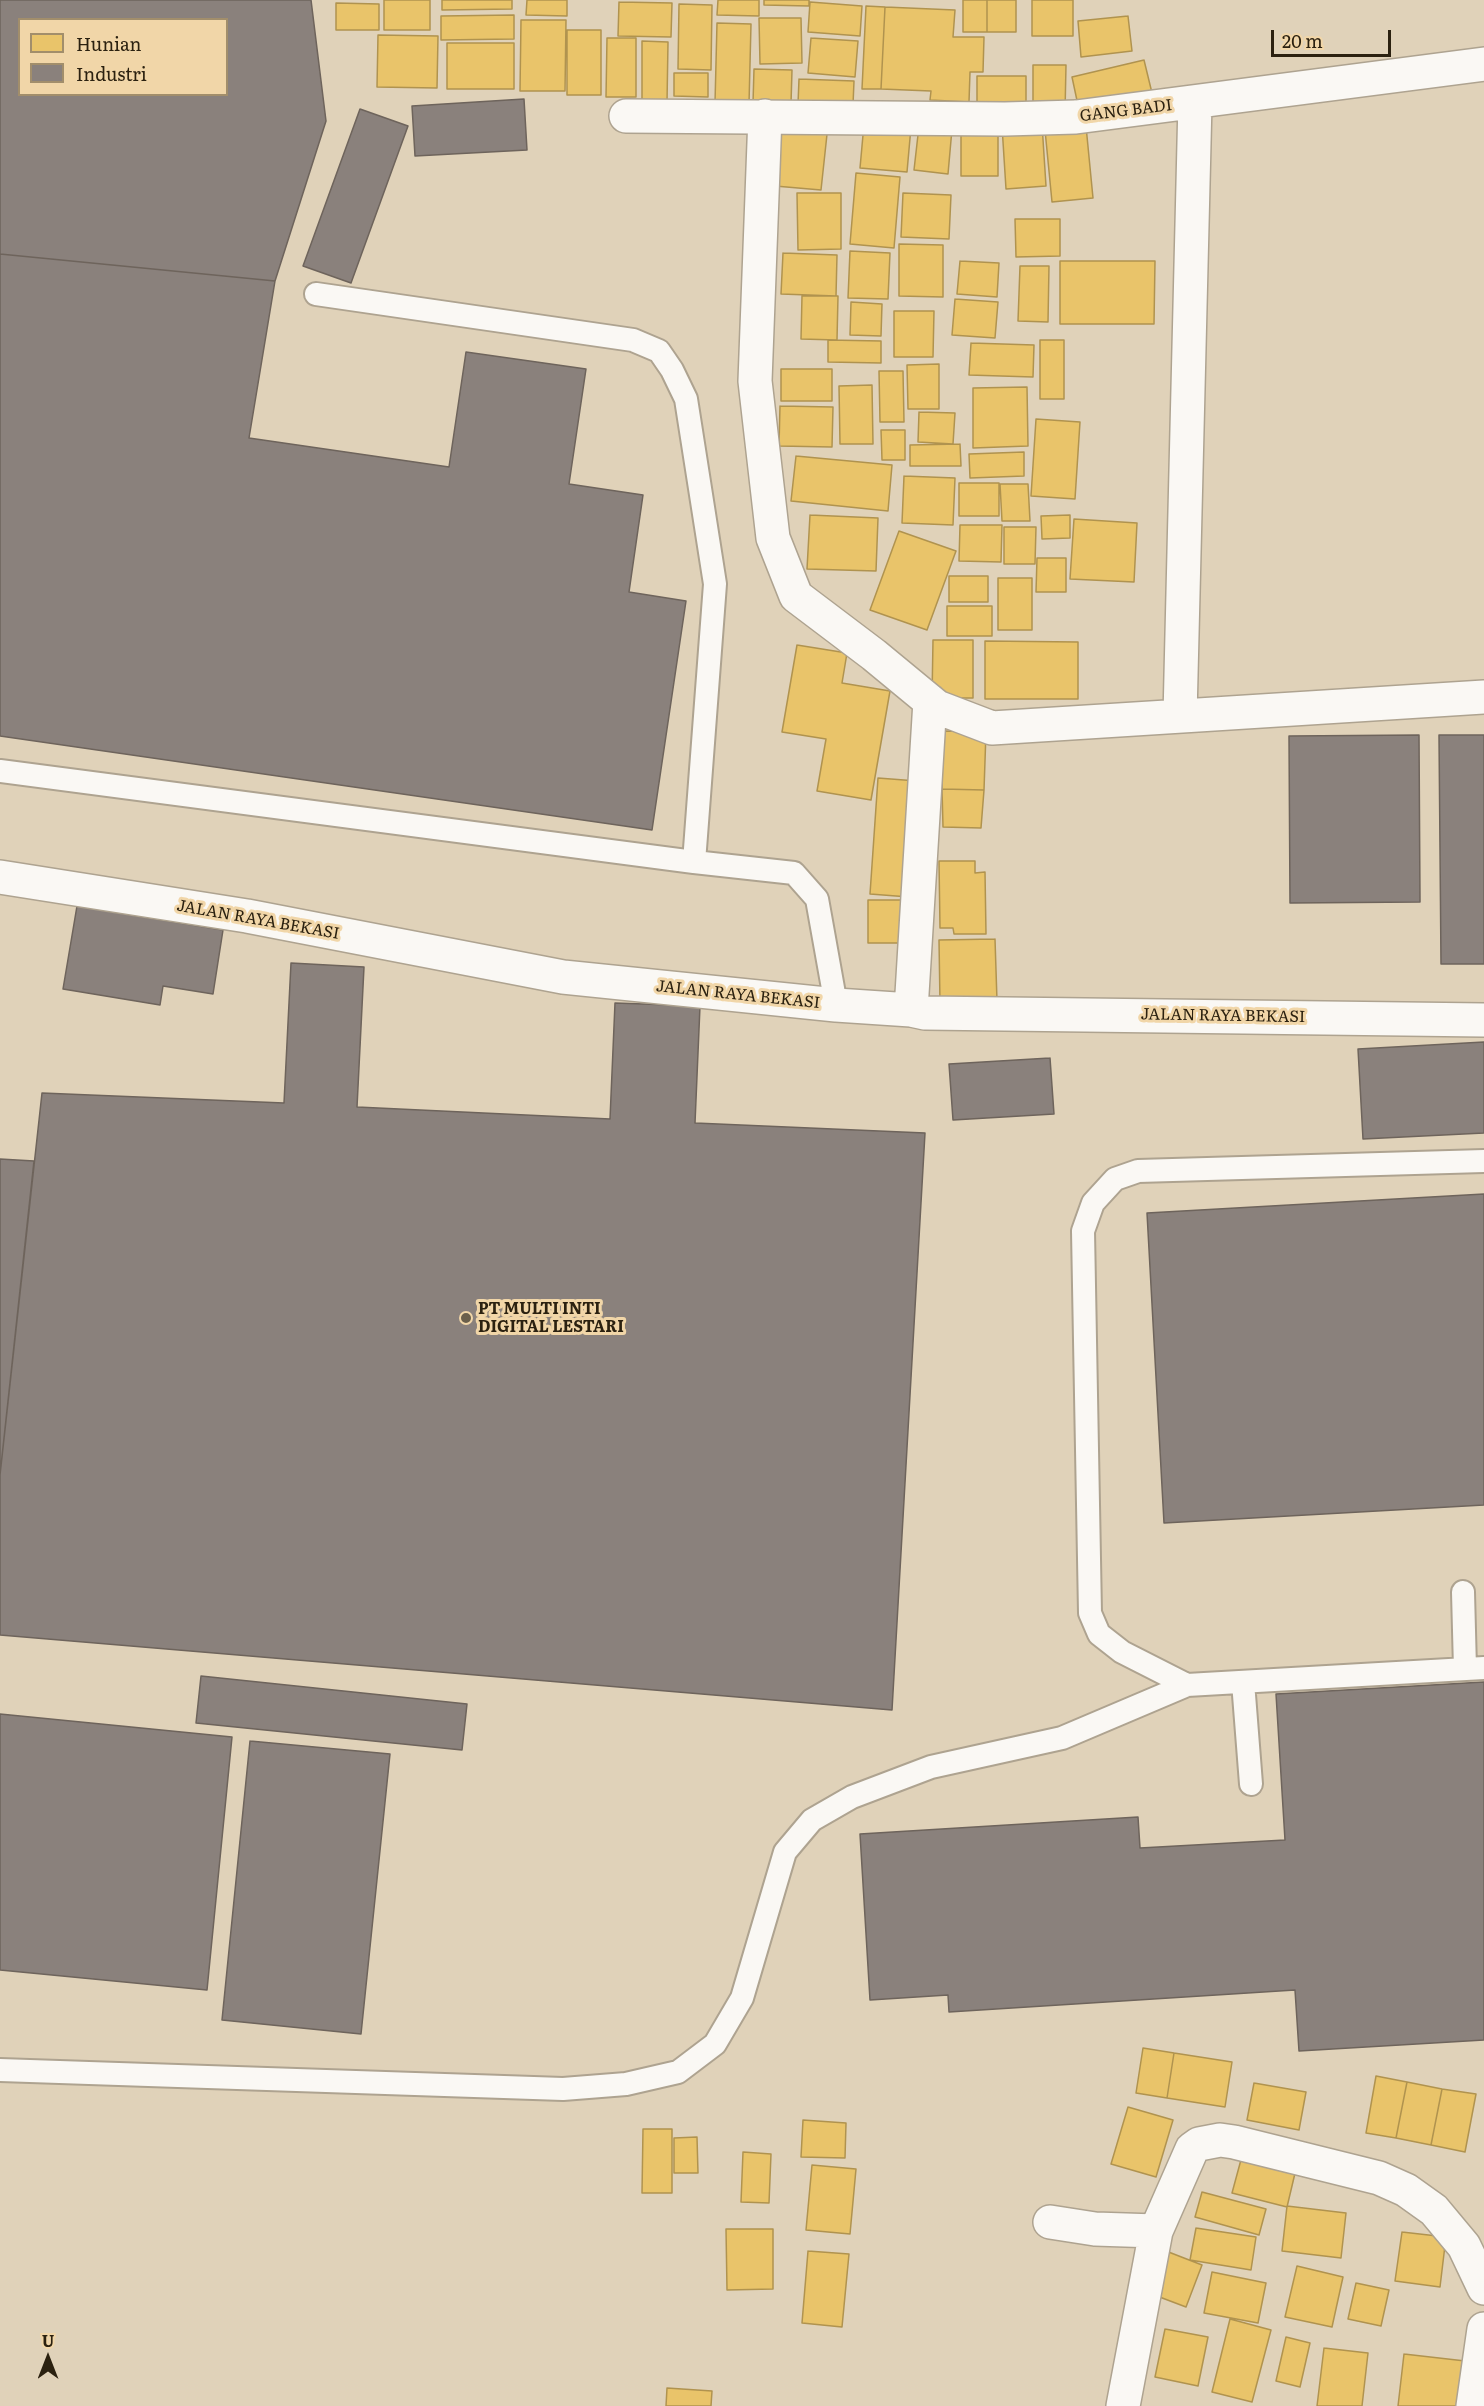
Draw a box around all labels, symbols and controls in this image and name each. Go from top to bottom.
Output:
legend [18,18,228,96]
scale bar [1274,18,1394,56]
text: 20 m [1282,27,1323,54]
text: Hunian [76,30,142,57]
text: Industri [76,60,147,87]
street label: GANG BADI [1079,96,1173,126]
street label: JALAN RAYA BEKASI [175,896,341,944]
street label: JALAN RAYA BEKASI [655,977,821,1013]
street label: JALAN RAYA BEKASI [1140,1005,1306,1027]
place label: PT MULTI INTI DIGITAL LESTARI [478,1299,624,1337]
marker: PT MULTI INTI DIGITAL LESTARI [459,1311,473,1325]
north arrow [18,2328,78,2388]
text: U [42,2328,54,2352]

